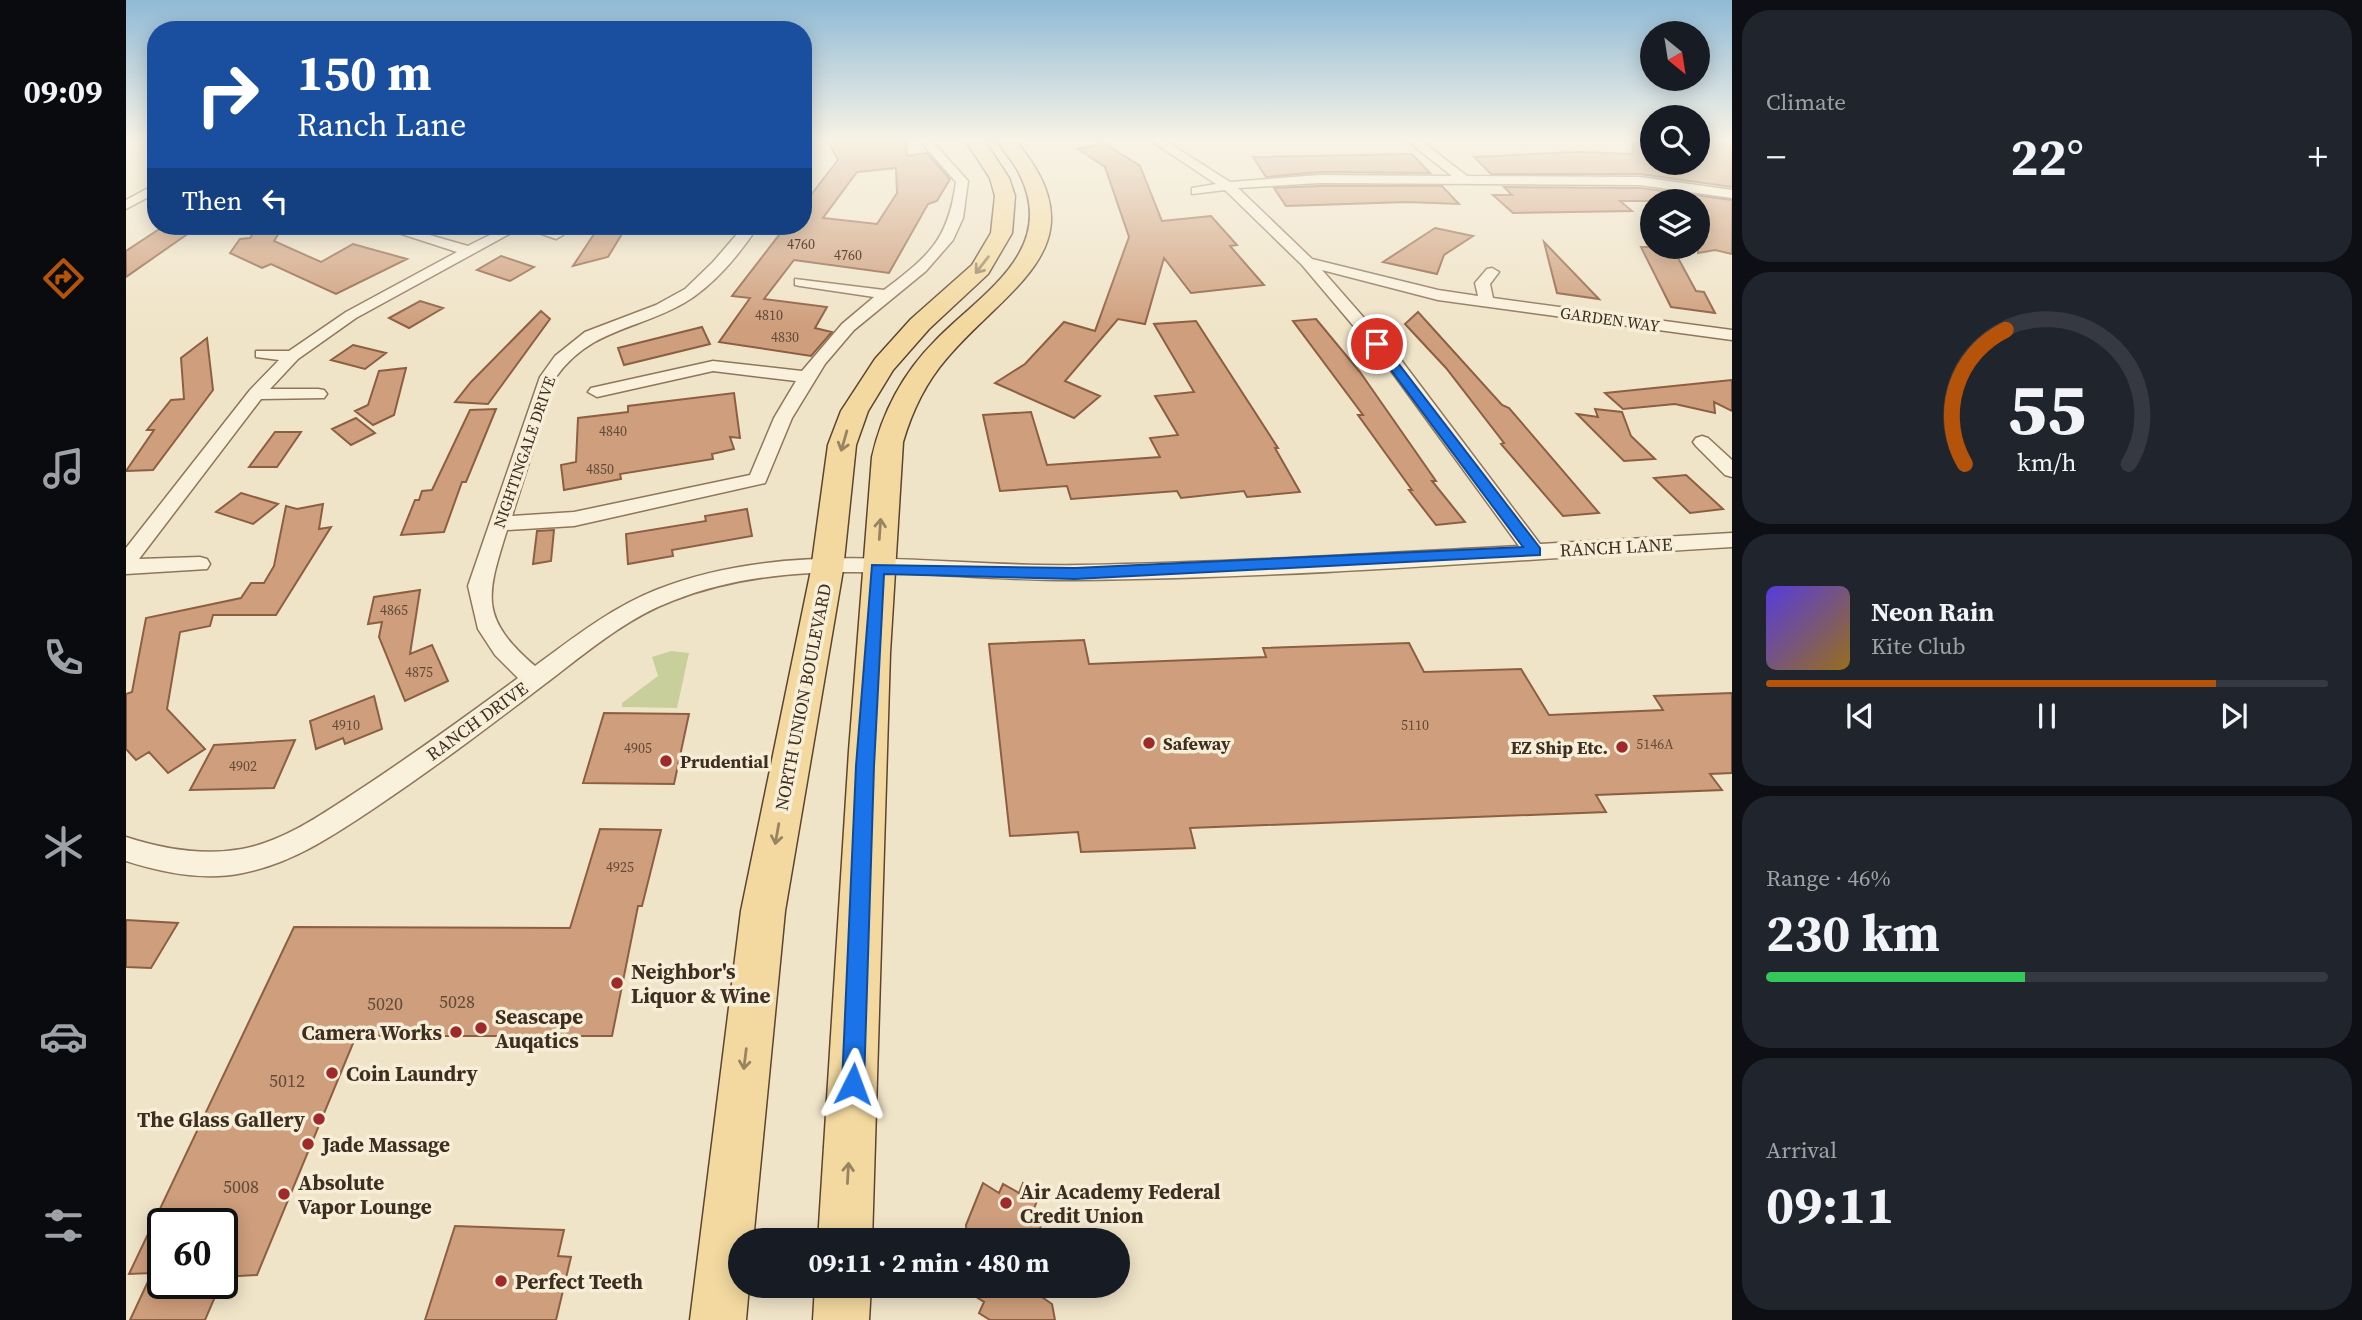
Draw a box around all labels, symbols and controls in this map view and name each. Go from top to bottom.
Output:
north arrow [1640,21,1710,91]
map controls [1640,21,1710,259]
text: 150 m [297,39,432,106]
icon: right [182,49,273,140]
text: 09:09 [24,70,102,114]
text: Climate [1766,86,1846,118]
text: Ranch Lane [297,103,466,147]
button: search [1640,105,1710,175]
text: 22° [2010,121,2084,192]
text: − [1766,131,1786,183]
text: + [2308,131,2328,183]
icon: left [256,182,294,220]
text: Then [182,183,242,219]
button: layers [1640,189,1710,259]
house number: 4760 [787,234,815,254]
house number: 4760 [834,245,862,265]
icon: directions [39,254,88,303]
one-way arrow [975,256,990,274]
street label: GARDEN WAY [1559,301,1661,337]
house number: 4810 [755,305,783,325]
pin [1347,314,1407,374]
icon: arrive [1358,325,1396,363]
house number: 4830 [771,327,799,347]
text: 55 [2008,359,2086,458]
street label: NIGHTINGALE DRIVE [488,373,560,531]
house number: 4840 [599,421,627,441]
one-way arrow [837,429,850,452]
icon: music [39,444,88,493]
text: km/h [2017,445,2077,479]
house number: 4850 [586,459,614,479]
one-way arrow [874,519,887,541]
street label: RANCH LANE [1559,532,1673,562]
street label: NORTH UNION BOULEVARD [769,581,837,813]
text: Neon Rain [1871,594,1994,630]
house number: 4865 [380,600,408,620]
text: Kite Club [1871,630,1966,662]
icon: phone [39,633,88,682]
house number: 4875 [405,662,433,682]
street label: RANCH DRIVE [421,676,533,766]
icon: previous [1841,697,1879,735]
icon: pause [2028,697,2066,735]
icon: next [2215,697,2253,735]
house number: 4910 [332,715,360,735]
house number: 5110 [1401,715,1429,735]
place label: Safeway [1163,731,1231,756]
house number: 5146A [1636,734,1674,754]
marker: Safeway [1141,735,1157,751]
place label: EZ Ship Etc. [1511,735,1608,760]
house number: 4905 [624,738,652,758]
marker: EZ Ship Etc. [1614,739,1630,755]
place label: Prudential [680,749,769,774]
marker: Prudential [658,753,674,769]
house number: 4902 [229,756,257,776]
icon: climate [39,822,88,871]
one-way arrow [769,822,783,845]
house number: 4925 [606,857,634,877]
text: Range · 46% [1766,862,1891,894]
text: 230 km [1766,897,1940,968]
place label: Neighbor's Liquor & Wine [631,957,770,1010]
marker: Neighbor's Liquor & Wine [609,975,625,991]
house number: 5028 [439,989,475,1014]
house number: 5020 [367,991,403,1016]
place label: Seascape Auqatics [495,1002,583,1055]
icon: car [39,1012,88,1061]
place label: Camera Works [301,1018,442,1047]
marker: Seascape Auqatics [473,1020,489,1036]
marker: Camera Works [448,1024,464,1040]
one-way arrow [739,1047,752,1070]
position arrow [816,1047,890,1121]
place label: Coin Laundry [346,1059,478,1088]
marker: Coin Laundry [324,1065,340,1081]
house number: 5012 [269,1068,305,1093]
place label: The Glass Gallery [137,1105,306,1134]
marker: The Glass Gallery [311,1111,327,1127]
place label: Jade Massage [320,1130,450,1159]
text: Arrival [1766,1134,1837,1166]
marker: Jade Massage [300,1136,316,1152]
one-way arrow [842,1161,855,1184]
place label: Absolute Vapor Lounge [298,1168,432,1221]
text: 09:11 [1766,1169,1894,1240]
house number: 5008 [223,1174,259,1199]
place label: Air Academy Federal Credit Union [1020,1177,1221,1230]
marker: Absolute Vapor Lounge [276,1186,292,1202]
marker: Air Academy Federal Credit Union [998,1195,1014,1211]
icon: filters [39,1201,88,1250]
speed limit sign: 60 [147,1208,238,1299]
text: 09:11 · 2 min · 480 m [809,1245,1049,1281]
place label: Perfect Teeth [515,1267,643,1296]
marker: Perfect Teeth [493,1273,509,1289]

